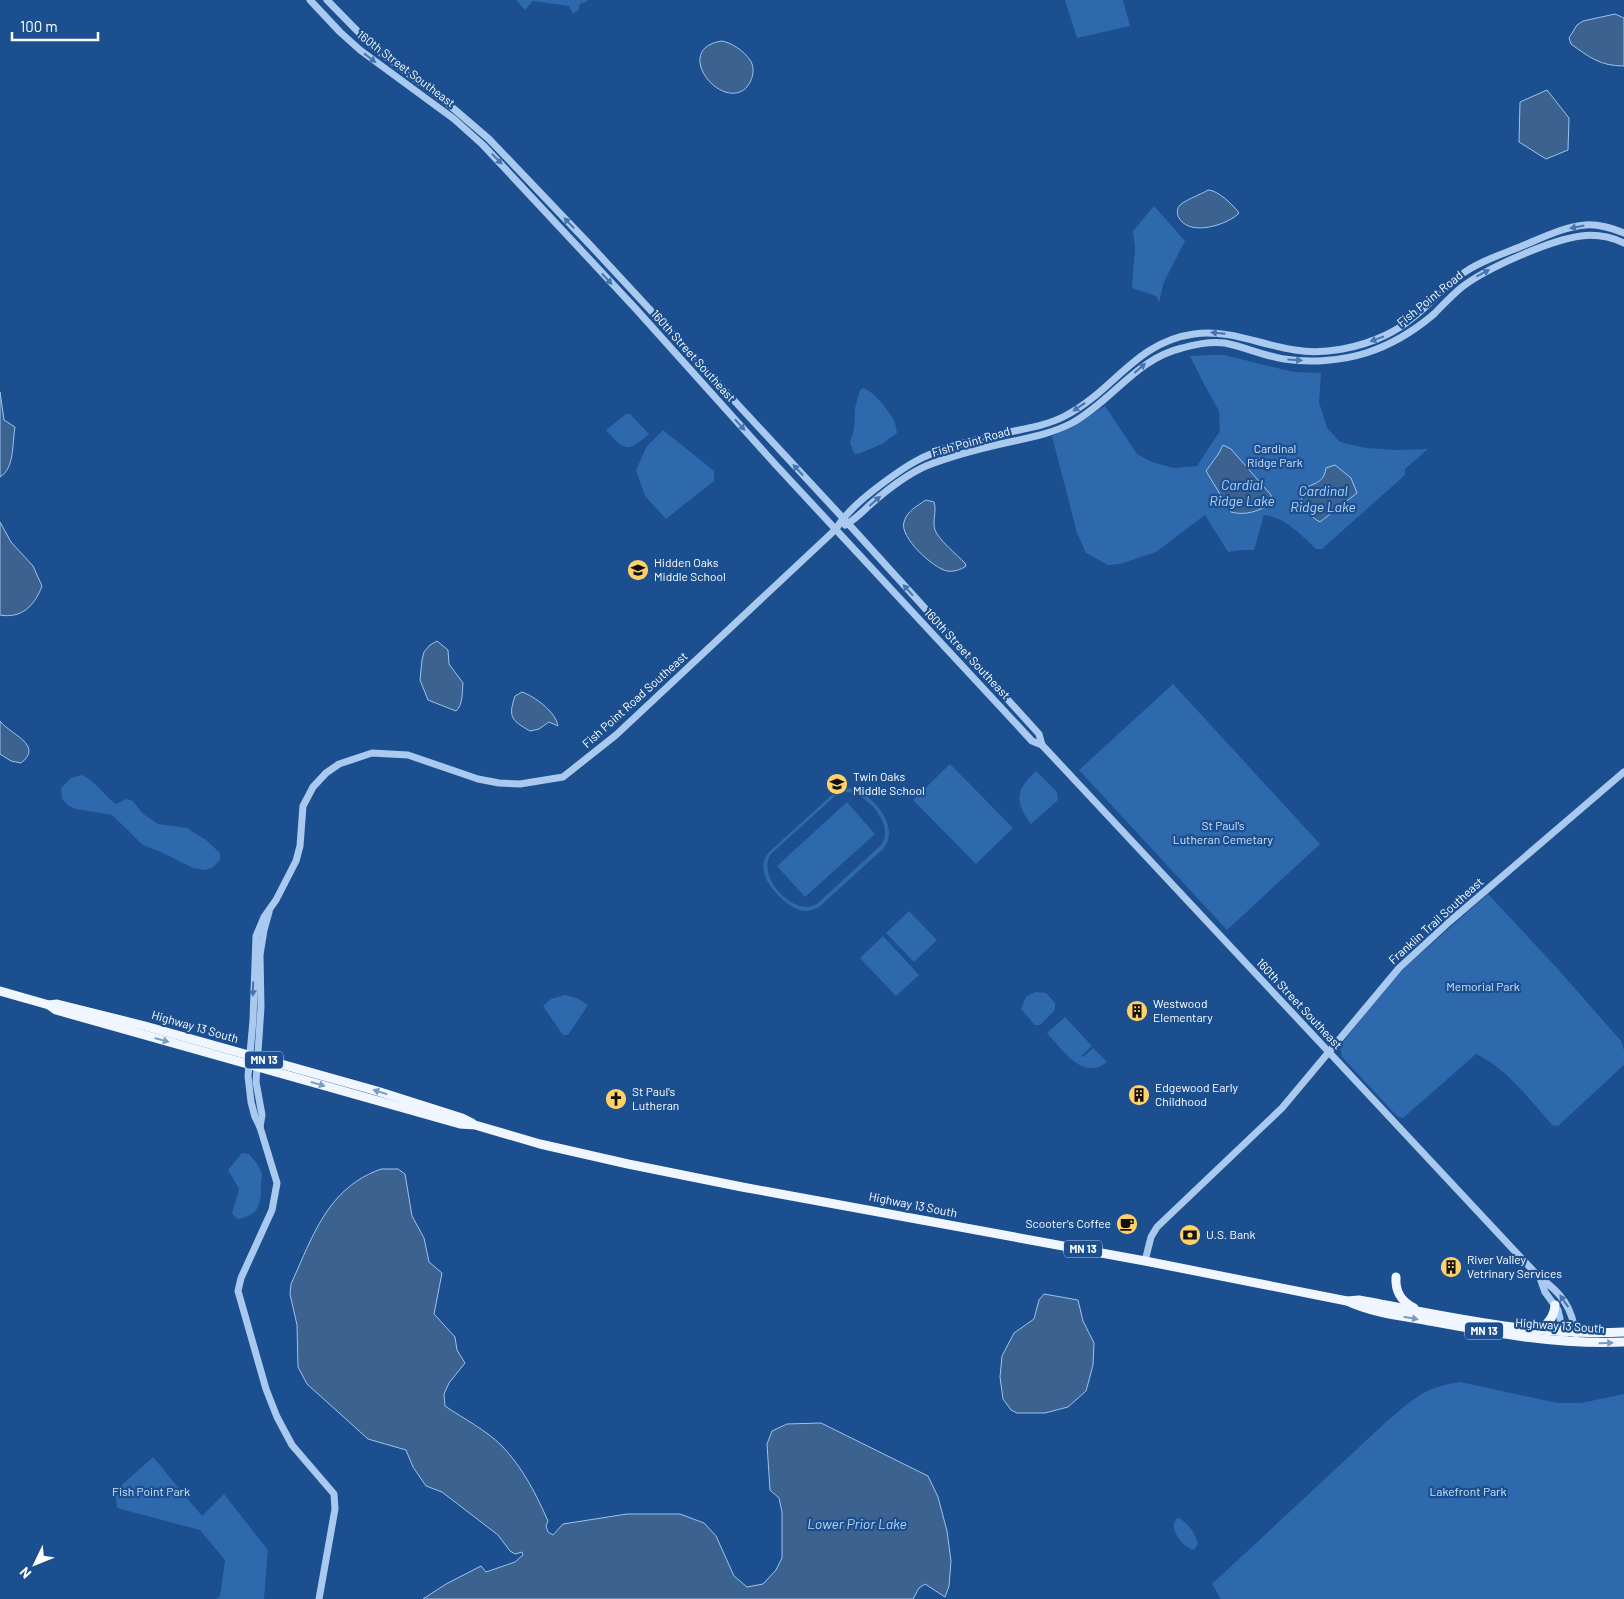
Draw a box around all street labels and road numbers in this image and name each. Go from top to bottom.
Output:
street label: 160th Street Southeast [355,27,458,110]
street label: Fish Point Road [1394,267,1465,329]
street label: 160th Street Southeast [649,306,739,404]
street label: Fish Point Road [930,423,1011,459]
street label: 160th Street Southeast [922,605,1013,702]
street label: Fish Point Road Southeast [579,648,690,750]
street label: Franklin Trail Southeast [1385,874,1486,966]
street label: 160th Street Southeast [1254,955,1345,1052]
street label: Highway 13 South [150,1007,240,1045]
road number: MN 13 [245,1052,283,1068]
street label: Highway 13 South [868,1189,959,1219]
road number: MN 13 [1064,1240,1102,1258]
street label: Highway 13 South [1515,1315,1605,1335]
road number: MN 13 [1465,1322,1503,1340]

